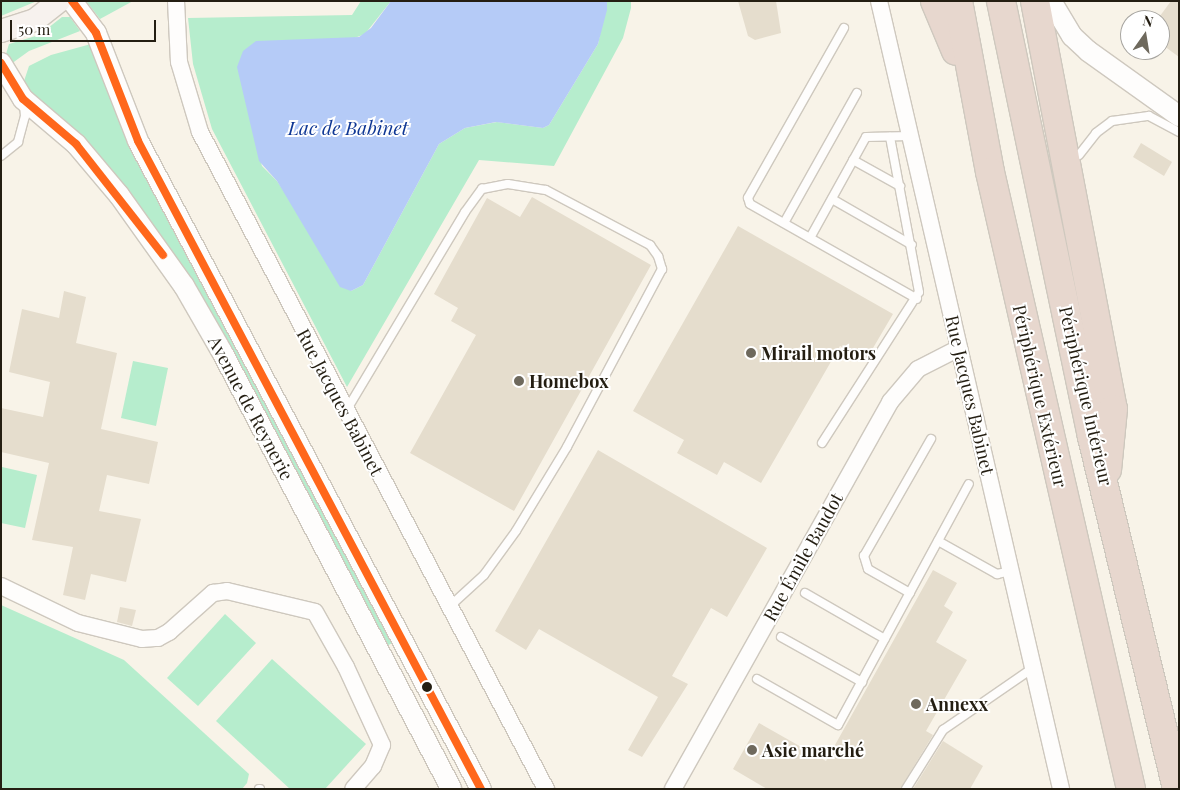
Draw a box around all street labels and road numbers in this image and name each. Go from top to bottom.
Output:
street label: Périphérique Extérieur [1008,302,1072,490]
street label: Périphérique Intérieur [1055,304,1117,488]
street label: Rue Jacques Babinet [941,313,999,477]
street label: Rue Jacques Babinet [292,325,388,479]
street label: Avenue de Reynerie [204,332,298,484]
street label: Rue Émile Baudot [759,489,847,625]

